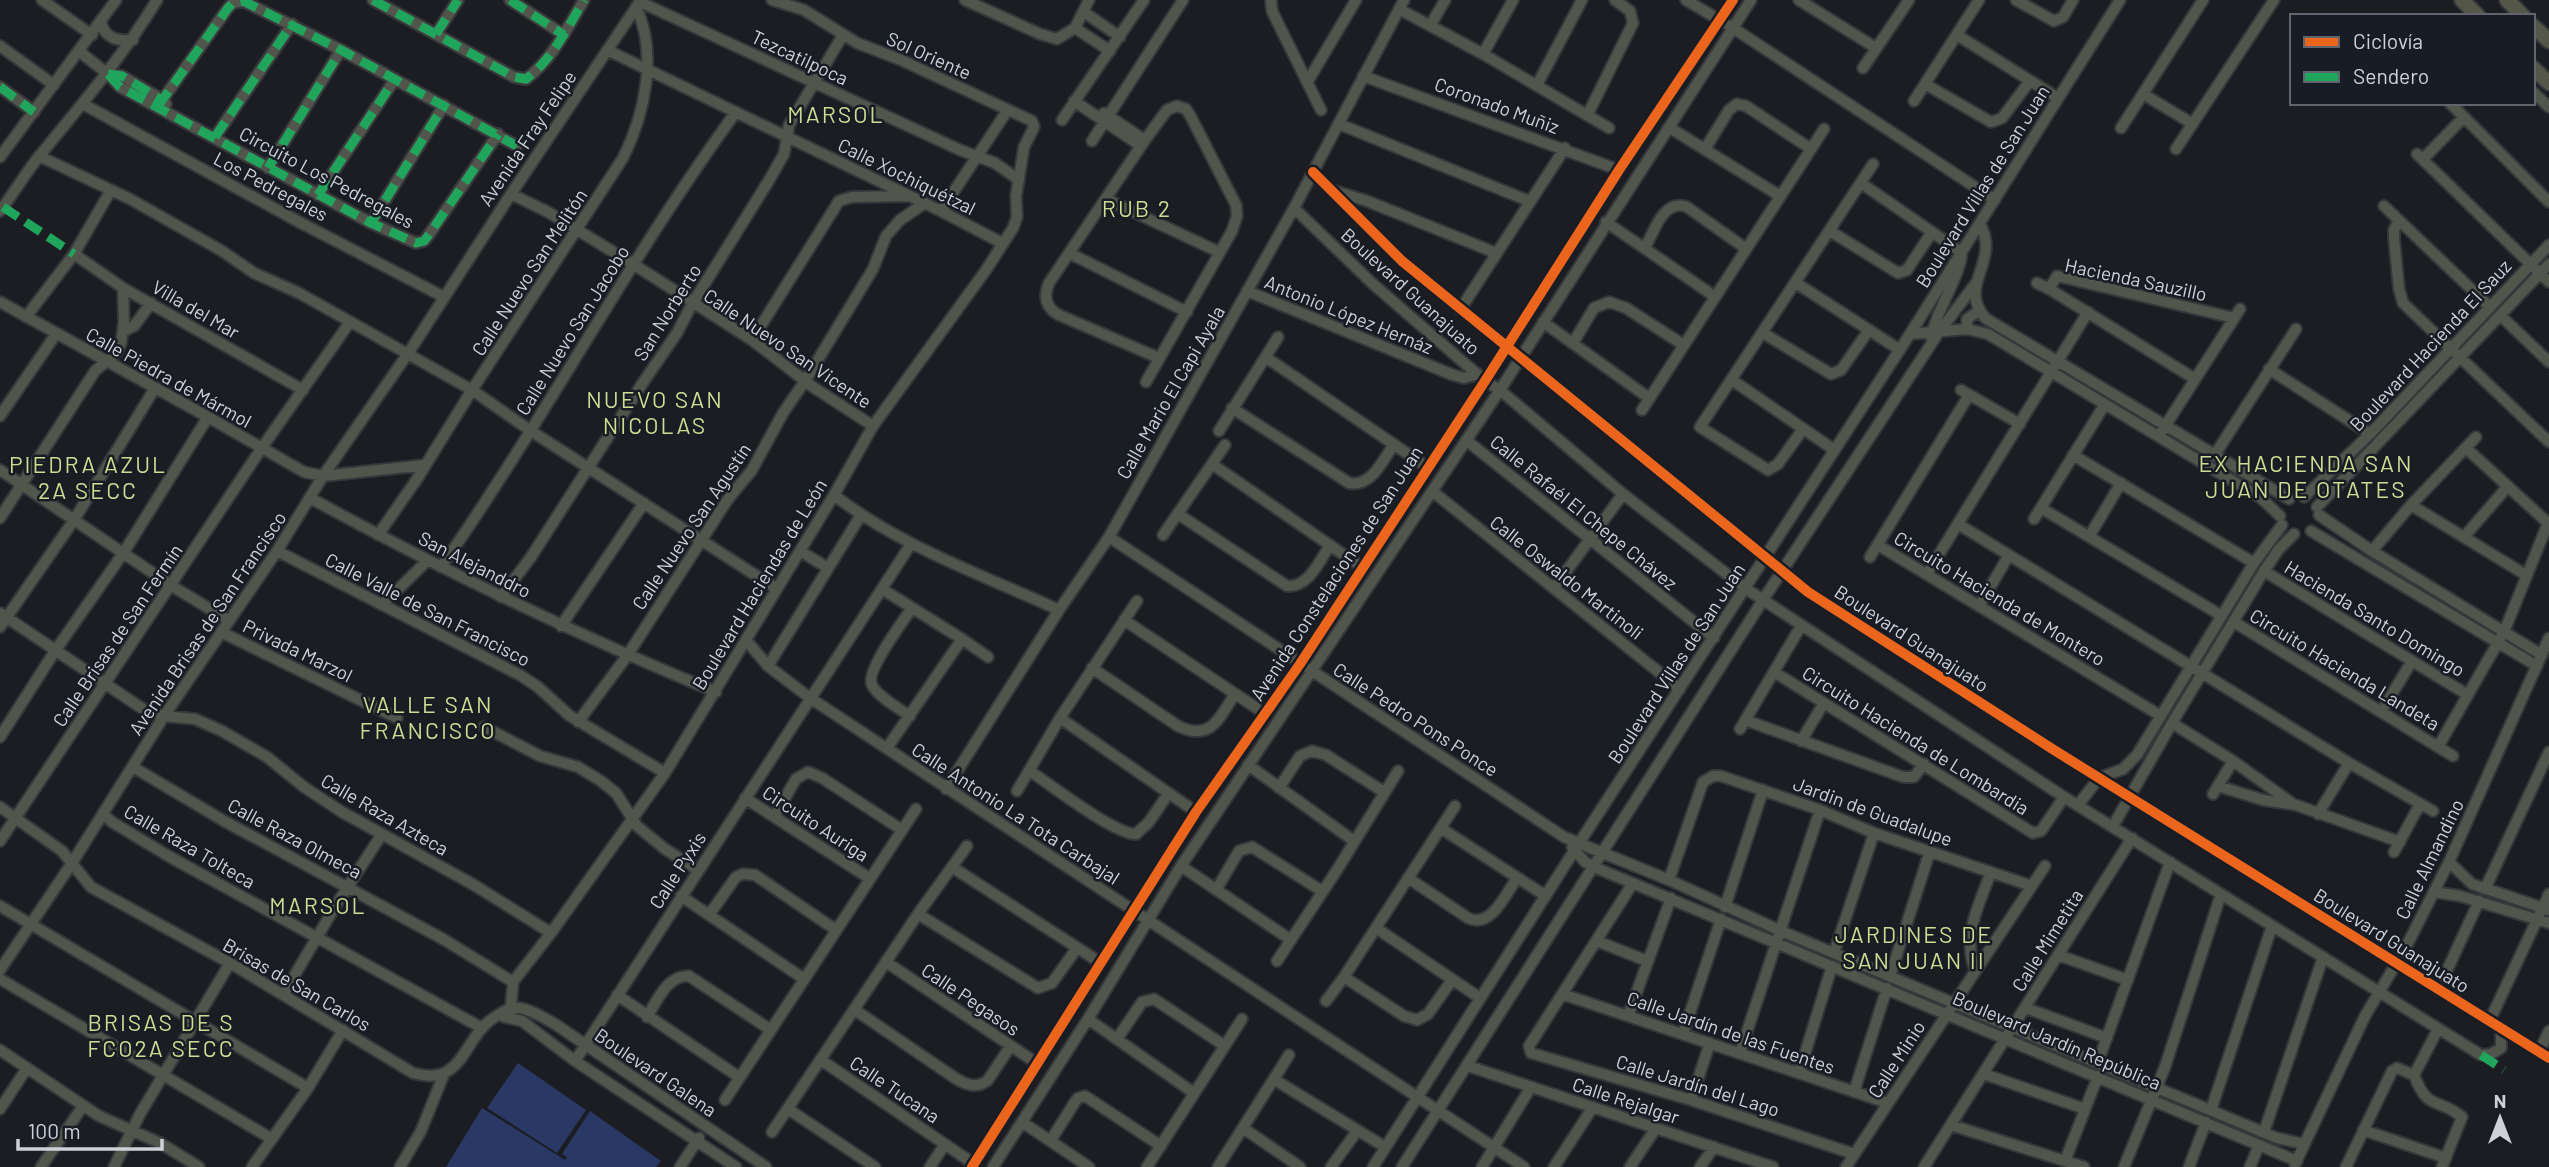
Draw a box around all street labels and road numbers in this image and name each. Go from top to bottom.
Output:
street label: Tezcatilpoca [748,25,852,89]
street label: Sol Oriente [883,26,975,84]
street label: Avenida Fray Felipe [473,66,581,210]
street label: Coronado Muñiz [1432,72,1562,138]
street label: Boulevard Villas de San Juan [1910,81,2054,291]
street label: Circuito Los Pedregales [236,121,418,233]
street label: Calle Xochiquétzal [835,133,979,219]
street label: Los Pedregales [210,146,332,226]
street label: Calle Nuevo San Melitón [466,184,592,360]
street label: Boulevard Guanajuato [1337,223,1485,359]
street label: Calle Nuevo San Jacobo [510,241,634,419]
street label: Hacienda Sauzillo [2063,253,2209,305]
street label: Boulevard Hacienda El Sauz [2344,254,2516,436]
street label: San Norberto [628,259,706,365]
street label: Antonio López Hernáz [1261,270,1437,358]
street label: Villa del Mar [148,275,244,343]
street label: Calle Nuevo San Vicente [700,283,876,413]
street label: Calle Mario El Capi Ayala [1111,301,1229,483]
street label: Calle Piedra de Mármol [82,322,256,432]
street label: Calle Rafaél El Chepe Chávez [1486,430,1682,594]
street label: Calle Nuevo San Agustín [627,438,755,614]
street label: Avenida Constelaciones de San Juan [1245,441,1427,705]
street label: Boulevard Haciendas de León [687,474,831,694]
street label: Avenida Brisas de San Francisco [123,507,291,739]
street label: Calle Oswaldo Martinoli [1486,510,1648,644]
street label: San Alejanddro [415,526,535,602]
street label: Circuito Hacienda de Montero [1890,526,2110,670]
street label: Calle Brisas de San Fermín [47,539,187,731]
street label: Calle Valle de San Francisco [322,547,534,671]
street label: Hacienda Santo Domingo [2281,555,2469,681]
street label: Boulevard Villas de San Juan [1603,559,1749,767]
street label: Boulevard Guanajuato [1831,580,1993,696]
street label: Circuito Hacienda Landeta [2246,603,2444,735]
street label: Privada Marzol [240,614,356,686]
street label: Calle Pedro Pons Ponce [1329,657,1503,781]
street label: Circuito Hacienda de Lombardia [1798,661,2034,819]
street label: Calle Antonio La Tota Carbajal [908,737,1124,889]
street label: Calle Raza Azteca [317,768,453,860]
street label: Jardin de Guadalupe [1790,772,1956,850]
street label: Circuito Auriga [758,780,874,866]
street label: Calle Raza Olmeca [224,793,366,883]
street label: Calle Almandino [2390,795,2468,923]
street label: Calle Raza Tolteca [120,799,260,893]
street label: Calle Pyxis [644,827,710,913]
street label: Boulevard Guanajuato [2310,883,2474,997]
street label: Calle Mimetita [2006,885,2088,995]
street label: Brisas de San Carlos [219,932,375,1036]
street label: Calle Pegasos [918,958,1024,1040]
street label: Calle Jardín de las Fuentes [1624,986,1838,1078]
street label: Boulevard Jardín República [1950,986,2164,1094]
street label: Calle Minio [1862,1016,1930,1102]
street label: Boulevard Galena [591,1023,721,1121]
street label: Calle Jardín del Lago [1614,1049,1782,1121]
street label: Calle Tucana [846,1051,944,1127]
street label: Calle Rejalgar [1570,1072,1682,1128]

